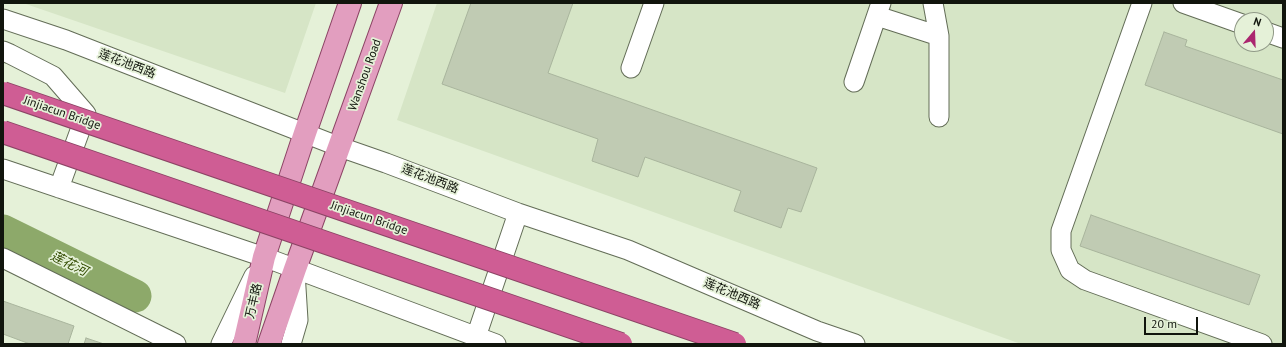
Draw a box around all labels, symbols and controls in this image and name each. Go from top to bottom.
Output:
north arrow [1234,12,1274,52]
text: N [1252,14,1263,29]
street label: Wanshou Road [345,37,385,113]
street label: 莲花池西路 [96,47,158,81]
street label: Jinjiacun Bridge [22,93,102,133]
street label: 莲花池西路 [399,162,461,196]
street label: Jinjiacun Bridge [329,198,409,238]
water label: 莲花河 [48,248,90,280]
street label: 莲花池西路 [702,276,762,312]
street label: 万丰路 [243,282,265,320]
scale bar [1146,309,1200,335]
text: 20 m [1151,316,1177,331]

